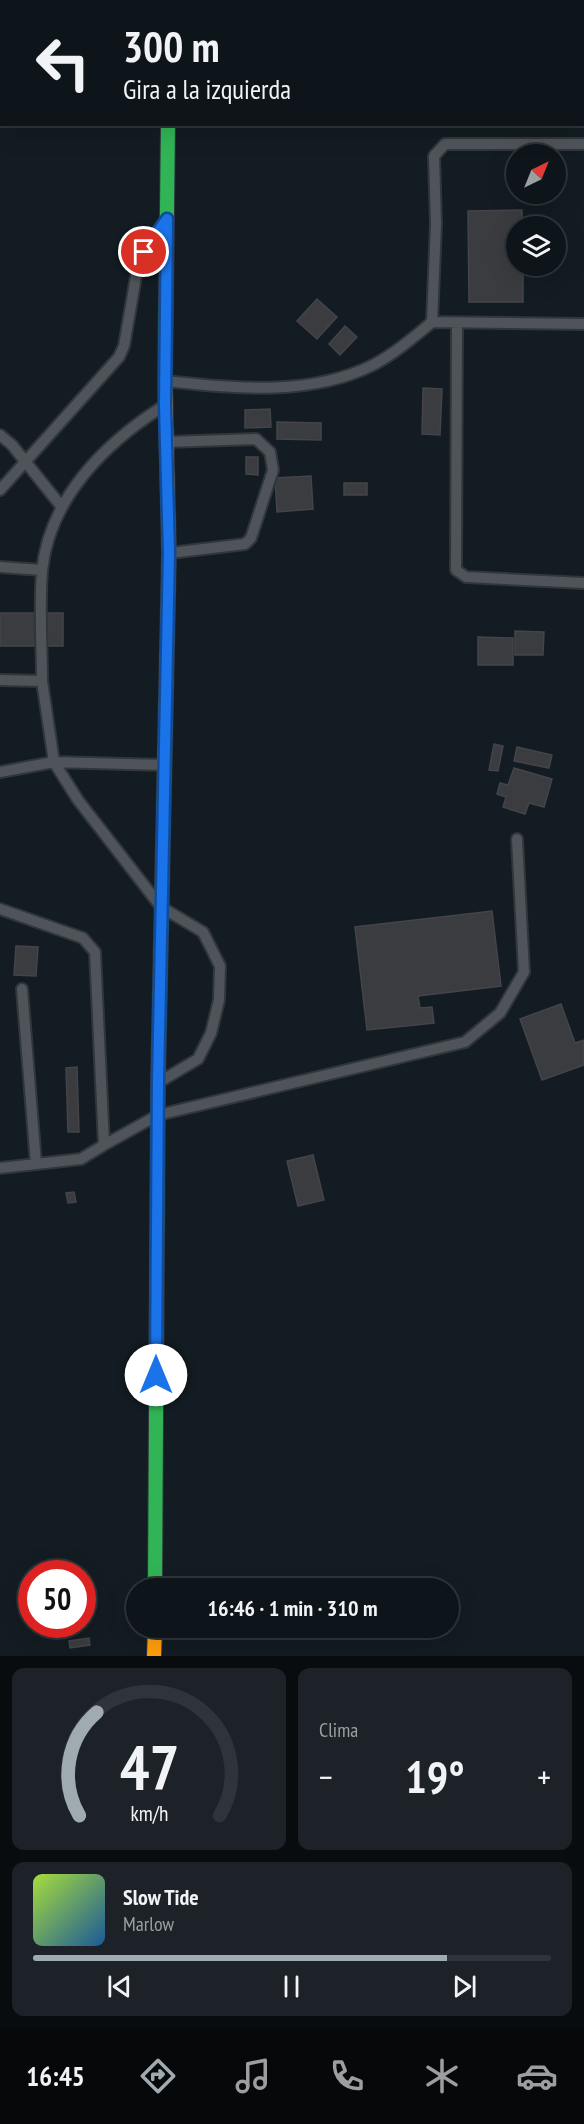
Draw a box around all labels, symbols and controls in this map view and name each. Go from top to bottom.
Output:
text: 300 m [123,19,220,74]
icon: left [24,24,102,102]
text: Gira a la izquierda [123,72,291,106]
north arrow [506,144,566,204]
map controls [506,144,566,276]
button: layers [506,216,566,276]
pin [118,226,169,277]
icon: arrive [127,235,160,268]
position arrow [124,1343,188,1407]
speed limit sign: 50 [18,1560,96,1638]
text: 16:46 · 1 min · 310 m [207,1594,378,1622]
text: Clima [319,1717,358,1743]
text: 47 [119,1726,179,1807]
text: 19° [405,1747,465,1805]
text: − [319,1755,333,1798]
text: + [537,1755,551,1798]
text: km/h [130,1799,168,1827]
text: Slow Tide [123,1883,199,1911]
text: Marlow [123,1911,174,1937]
icon: previous [103,1970,136,2003]
icon: pause [275,1970,308,2003]
icon: next [448,1970,481,2003]
icon: directions [137,2055,179,2097]
icon: music [232,2055,274,2097]
icon: phone [326,2055,368,2097]
icon: climate [421,2055,463,2097]
icon: car [516,2055,558,2097]
text: 16:45 [26,2059,85,2093]

